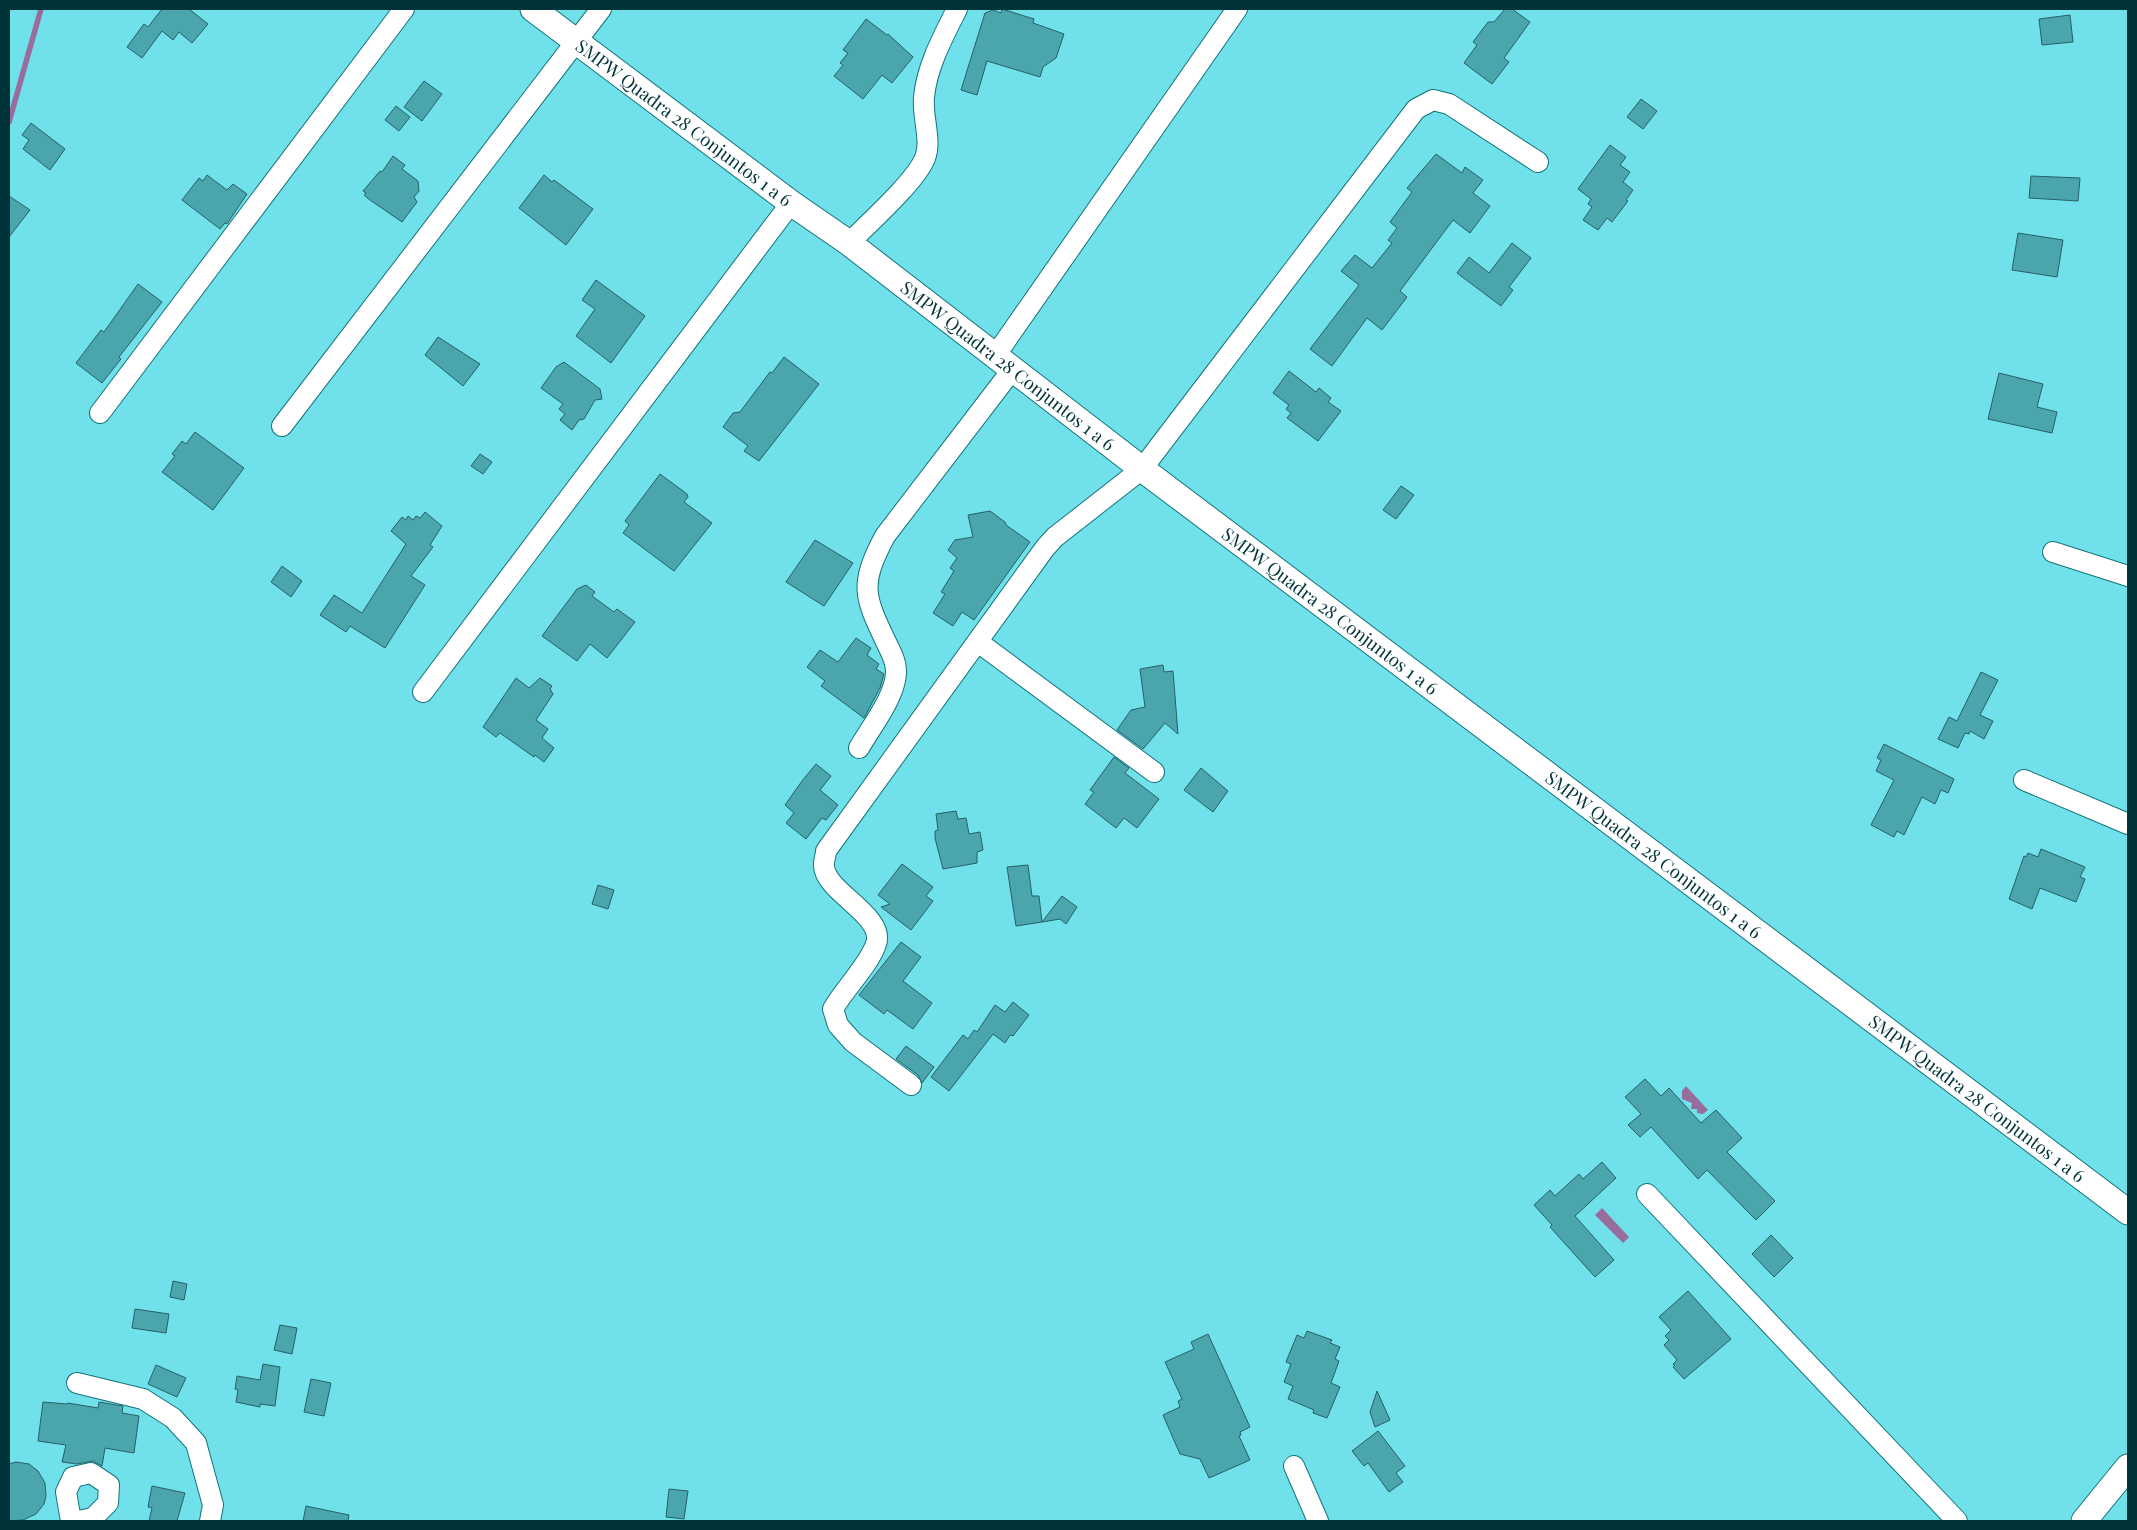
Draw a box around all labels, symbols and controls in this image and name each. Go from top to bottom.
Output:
street label: SMPW Quadra 28 Conjuntos 1 a 6 [571,33,797,212]
street label: SMPW Quadra 28 Conjuntos 1 a 6 [896,275,1120,456]
street label: SMPW Quadra 28 Conjuntos 1 a 6 [1217,522,1443,700]
street label: SMPW Quadra 28 Conjuntos 1 a 6 [1541,765,1767,944]
street label: SMPW Quadra 28 Conjuntos 1 a 6 [1864,1009,2090,1188]

